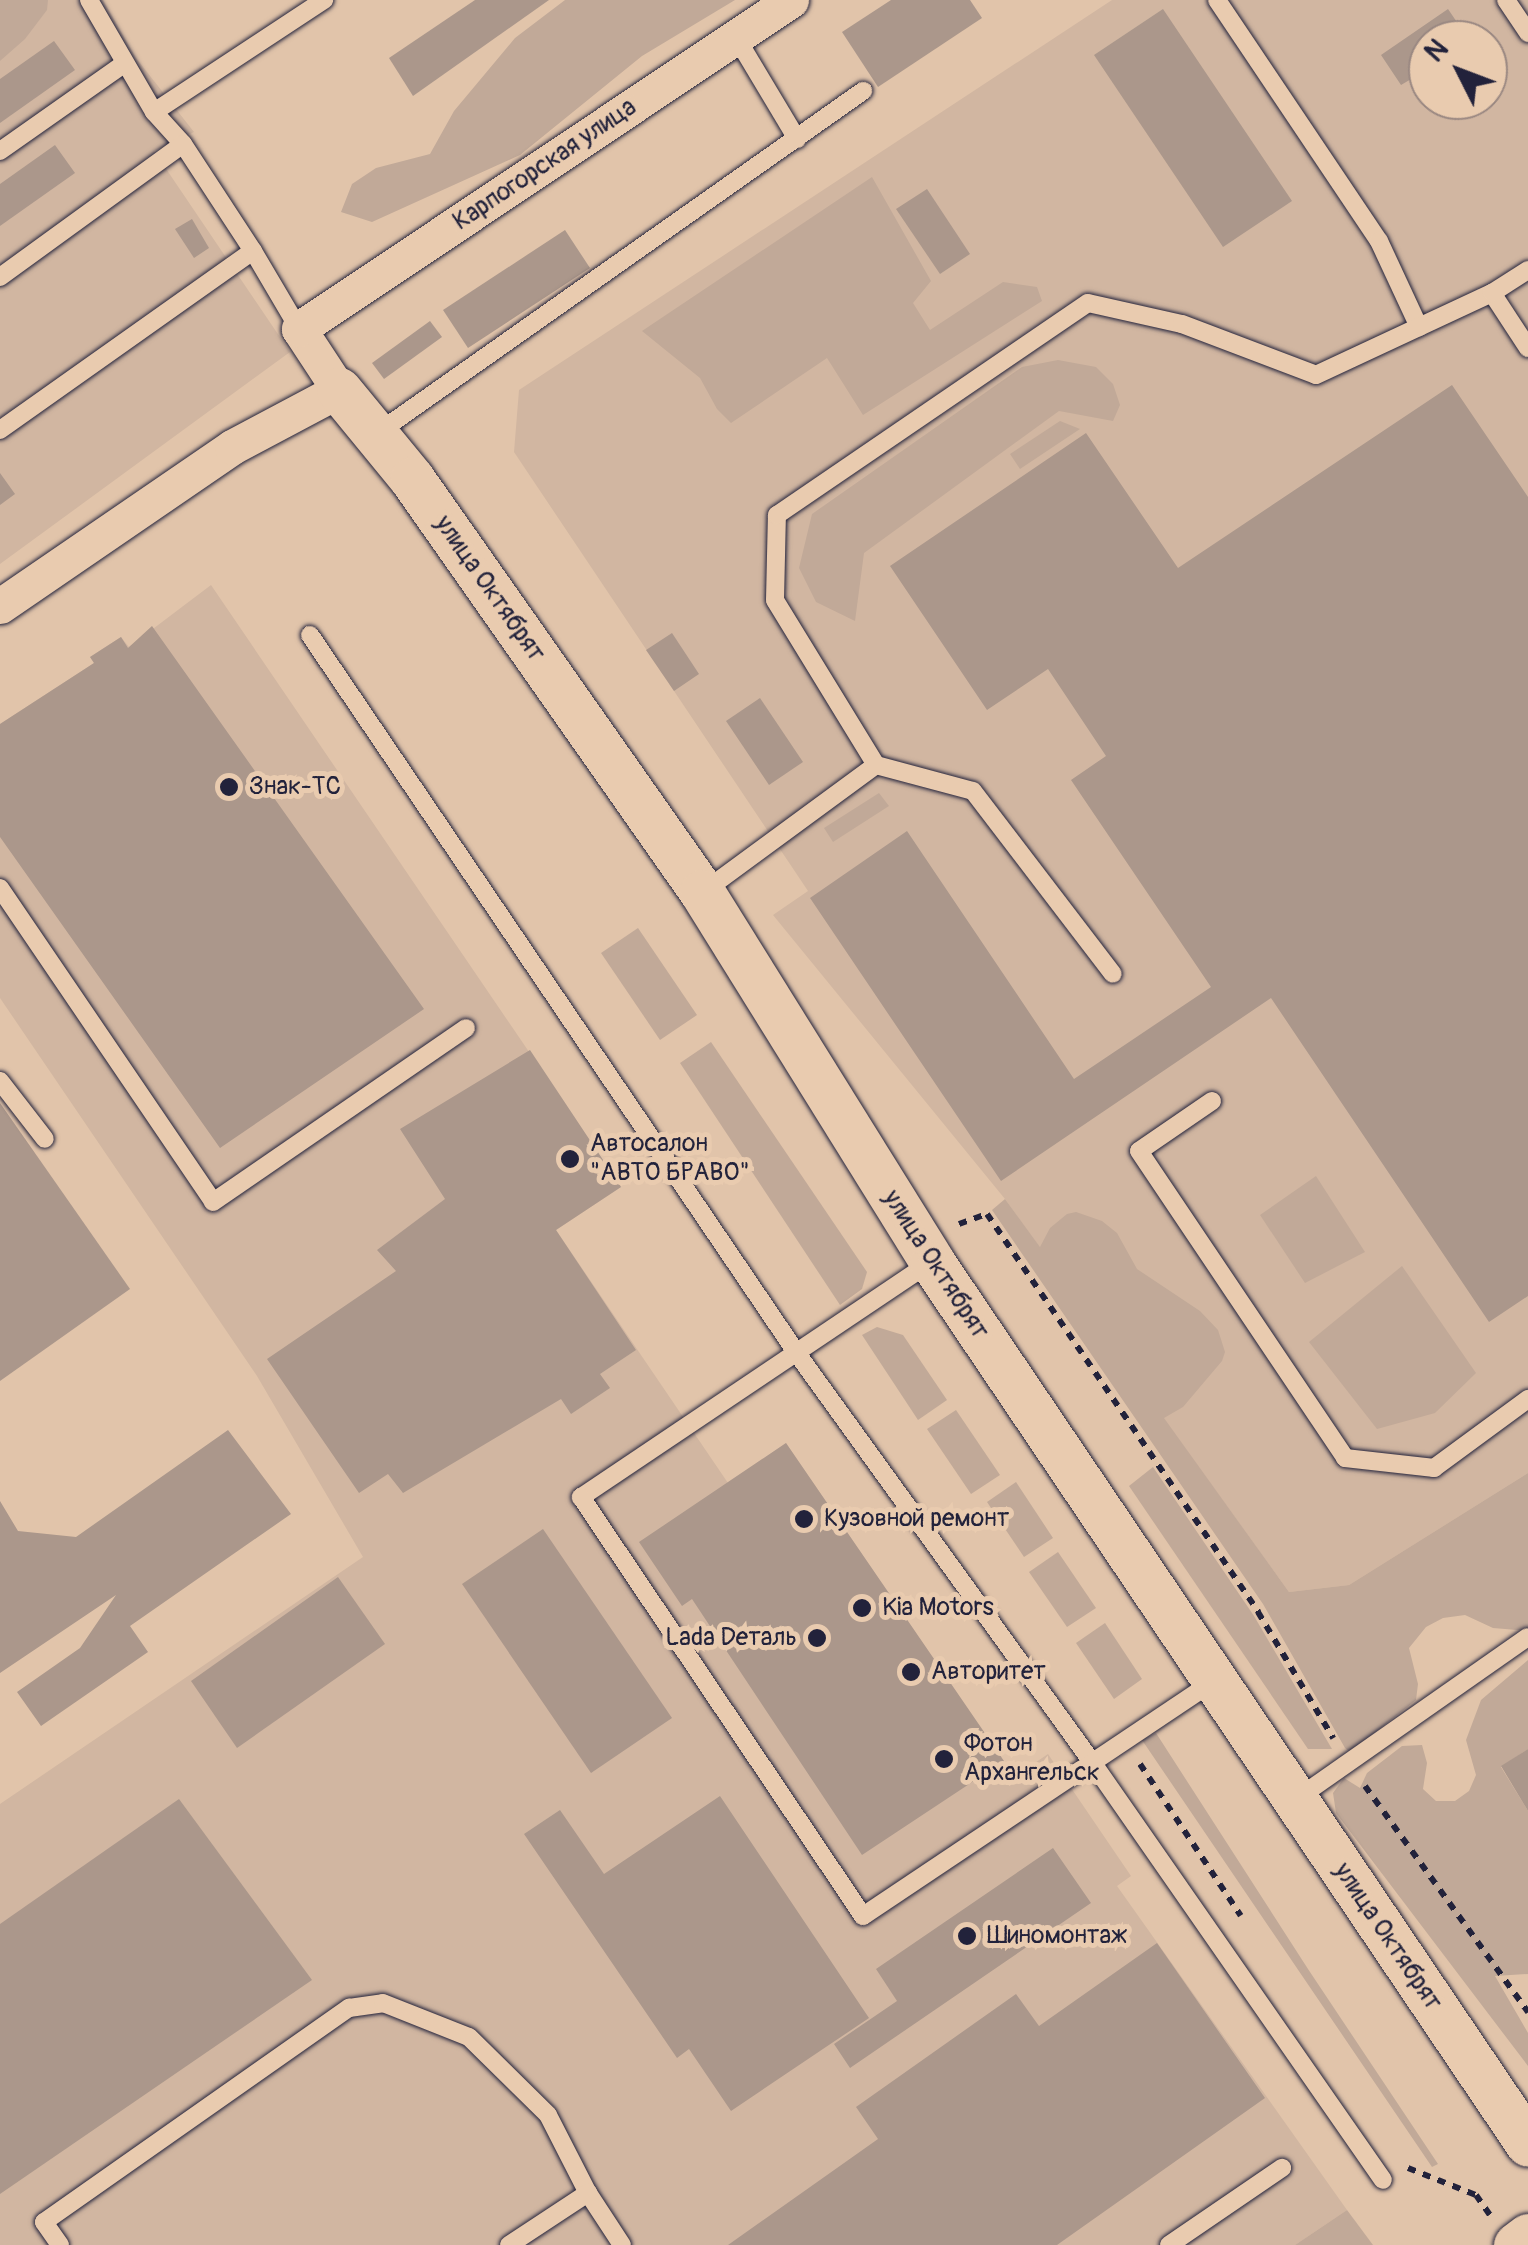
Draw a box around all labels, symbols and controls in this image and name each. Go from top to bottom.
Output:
north arrow [1408,20,1508,120]
text: N [1417,32,1456,70]
street label: Карпогорская улица [448,93,642,237]
street label: улица Октябрят [428,510,550,668]
place label: Знак-ТС [249,772,341,802]
marker: Знак-ТС [218,776,240,798]
place label: Автосалон "АВТО БРАВО" [590,1130,750,1189]
marker: Автосалон "АВТО БРАВО" [559,1148,581,1170]
street label: улица Октябрят [876,1185,994,1345]
place label: Кузовной ремонт [824,1504,1009,1534]
marker: Кузовной ремонт [793,1508,815,1530]
place label: Kia Motors [882,1593,994,1623]
marker: Kia Motors [851,1597,873,1619]
place label: Lada Dеталь [665,1623,797,1653]
marker: Lada Dеталь [806,1627,828,1649]
place label: Авторитет [931,1657,1046,1687]
marker: Авторитет [900,1661,922,1683]
place label: Фотон Архангельск [964,1730,1100,1789]
marker: Фотон Архангельск [933,1748,955,1770]
street label: улица Октябрят [1327,1858,1447,2016]
place label: Шиномонтаж [987,1921,1127,1951]
marker: Шиномонтаж [956,1925,978,1947]

